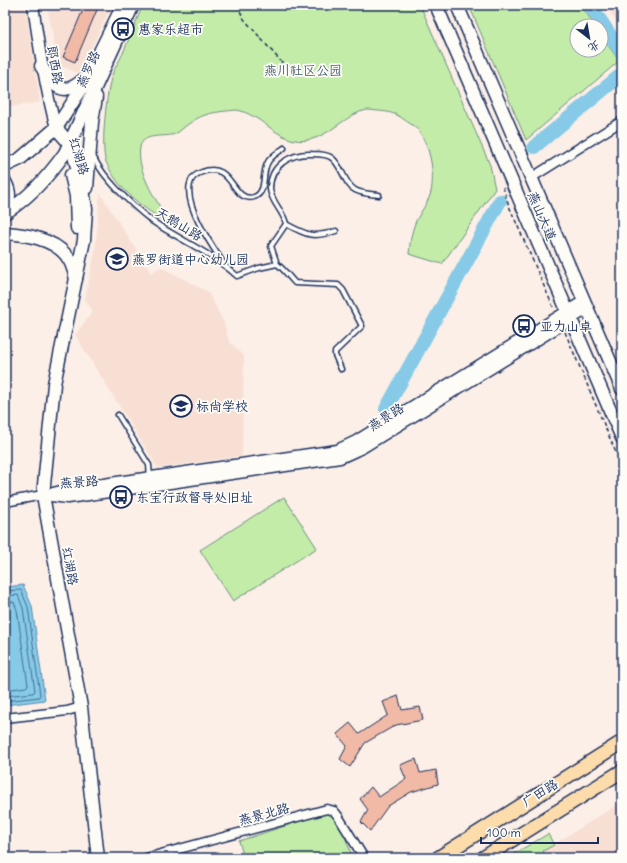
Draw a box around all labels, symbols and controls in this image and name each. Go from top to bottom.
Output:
bus stop icon: 惠家乐超市 [110,16,136,42]
north arrow [569,18,609,58]
place label: 惠家乐超市 [138,21,203,38]
text: 北 [586,38,602,55]
street label: 郎西路 [43,44,67,86]
street label: 燕罗路 [72,48,104,90]
park label: 燕川社区公园 [264,62,342,79]
street label: 红湖路 [65,135,93,177]
street label: 燕山大道 [524,189,560,243]
street label: 天鹅山路 [152,203,206,245]
school or university icon: 燕罗街道中心幼儿园 [104,246,130,272]
place label: 燕罗街道中心幼儿园 [132,251,249,268]
bus stop icon: 亚力山卓 [511,313,537,339]
place label: 亚力山卓 [540,318,592,335]
school or university icon: 标尚学校 [168,393,194,419]
place label: 标尚学校 [196,398,248,415]
street label: 燕景路 [365,399,407,435]
street label: 燕景路 [59,472,99,492]
bus stop icon: 东宝行政督导处旧址 [108,484,134,510]
place label: 东宝行政督导处旧址 [136,489,253,506]
street label: 红湖路 [58,545,82,587]
street label: 广田路 [519,775,561,811]
street label: 燕景北路 [237,799,291,829]
scale bar [481,819,598,845]
text: 100 m [487,825,521,840]

